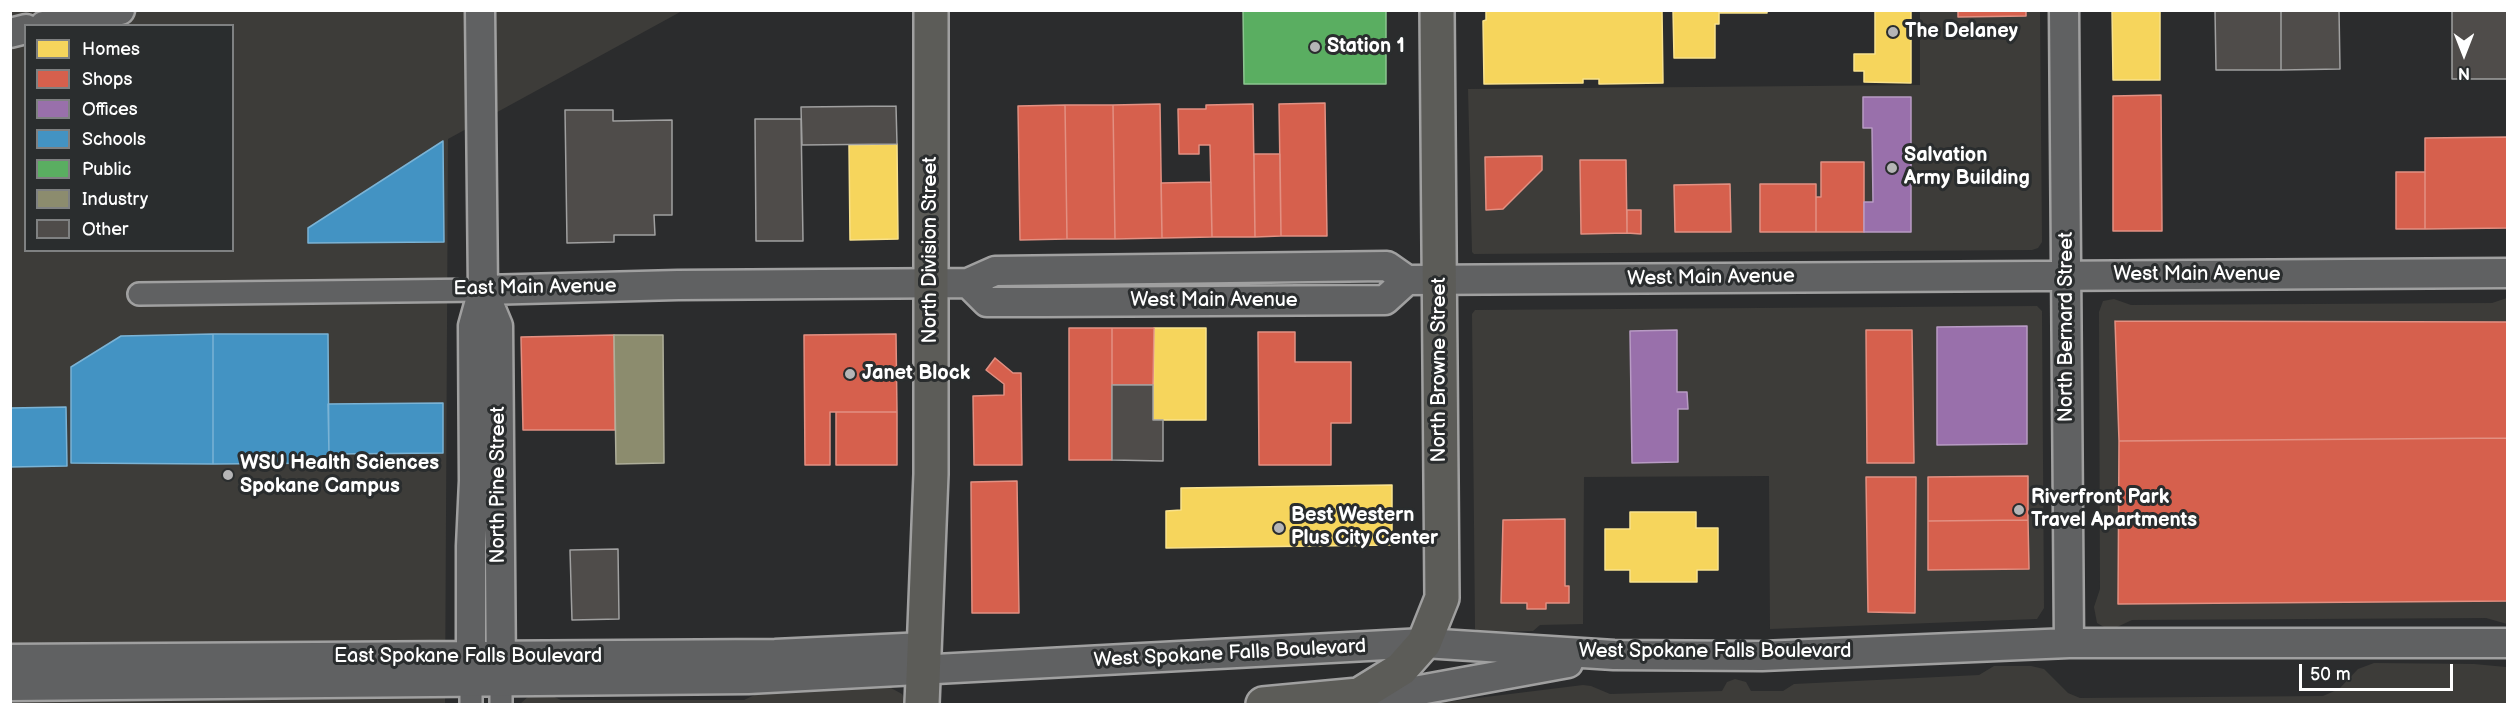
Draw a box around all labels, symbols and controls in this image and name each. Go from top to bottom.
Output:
place label: The Delaney [1905,20,2018,44]
legend [24,24,234,252]
north arrow [2434,24,2494,84]
marker: The Delaney [1886,25,1900,39]
place label: Station 1 [1327,35,1405,59]
text: Homes [82,39,140,60]
marker: Station 1 [1308,40,1322,54]
text: N [2458,63,2470,82]
text: Shops [82,69,132,90]
text: Offices [82,99,138,120]
text: Schools [82,129,146,150]
place label: Salvation Army Building [1904,144,2030,191]
street label: North Division Street [919,157,943,343]
text: Public [82,159,131,180]
marker: Salvation Army Building [1885,161,1899,175]
text: Industry [82,189,148,210]
text: Other [82,219,128,240]
street label: North Bernard Street [2055,232,2079,422]
street label: West Main Avenue [2113,263,2281,287]
street label: West Main Avenue [1627,265,1795,291]
street label: East Main Avenue [453,275,617,301]
street label: North Browne Street [1428,277,1452,463]
street label: West Main Avenue [1130,289,1298,313]
place label: Janet Block [862,362,970,386]
marker: Janet Block [843,367,857,381]
street label: North Pine Street [487,406,511,564]
place label: WSU Health Sciences Spokane Campus [240,452,439,499]
marker: WSU Health Sciences Spokane Campus [221,468,235,482]
place label: Riverfront Park Travel Apartments [2031,486,2197,533]
marker: Riverfront Park Travel Apartments [2012,503,2026,517]
place label: Best Western Plus City Center [1291,504,1438,551]
marker: Best Western Plus City Center [1272,521,1286,535]
street label: West Spokane Falls Boulevard [1093,635,1367,673]
street label: West Spokane Falls Boulevard [1579,640,1851,664]
street label: East Spokane Falls Boulevard [334,645,602,669]
scale bar [2302,652,2456,690]
text: 50 m [2310,664,2351,685]

